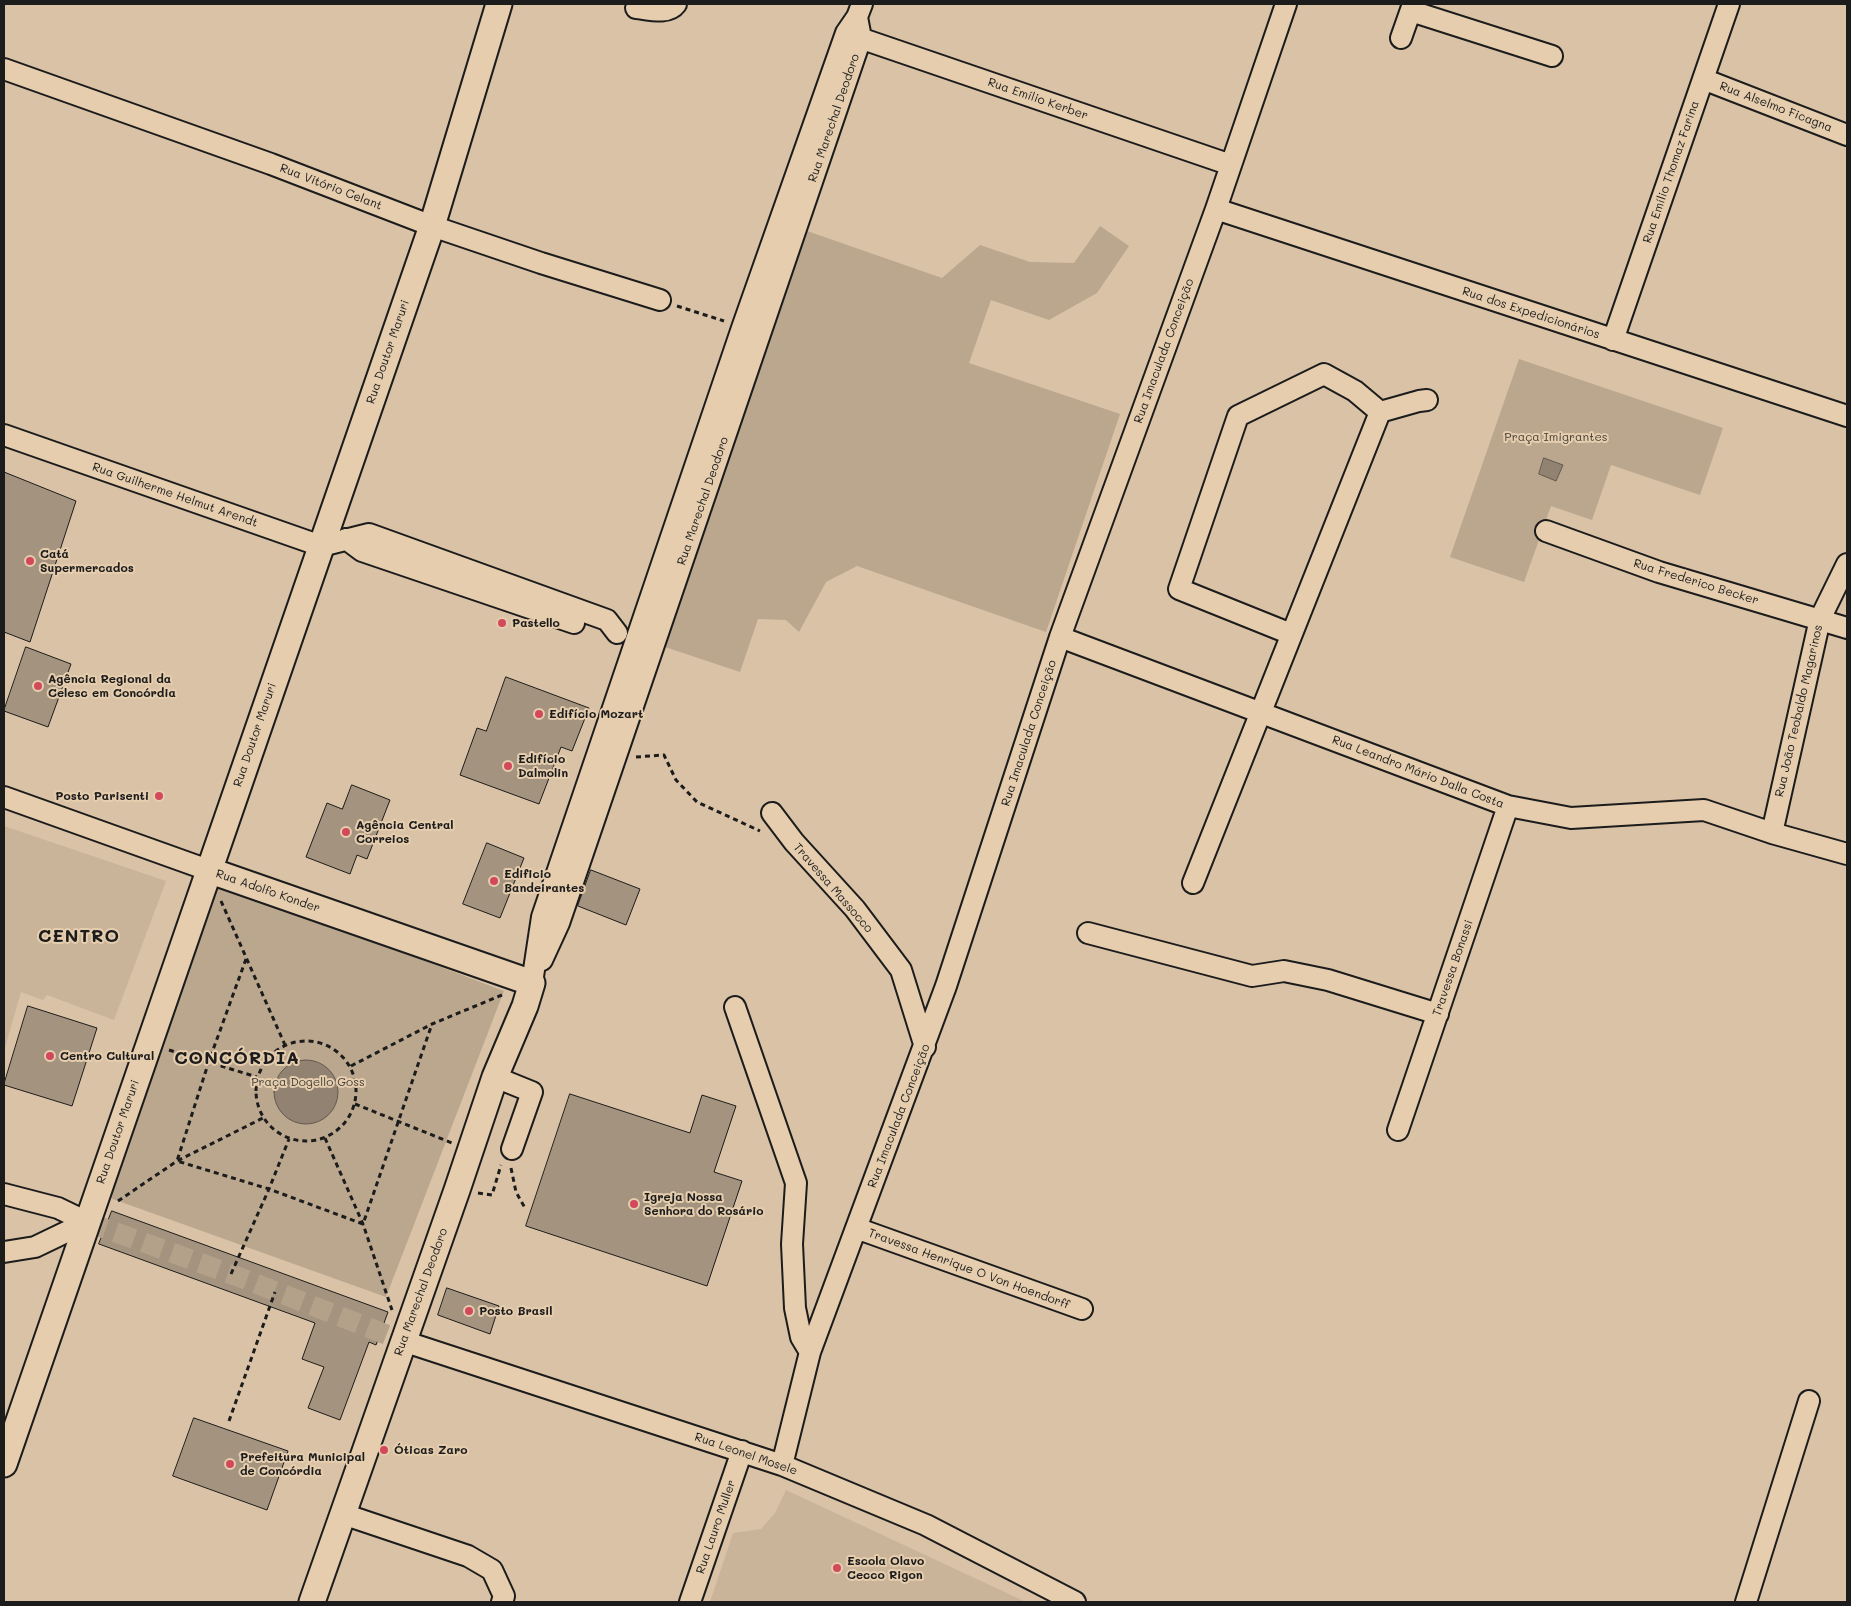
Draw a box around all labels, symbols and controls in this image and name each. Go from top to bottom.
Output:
street label: Rua Marechal Deodoro [805,52,863,184]
street label: Rua Emílio Kerber [986,75,1090,123]
street label: Rua Alselmo Ficagna [1718,79,1834,135]
street label: Rua Emílio Thomaz Farina [1640,99,1702,245]
street label: Rua Vitório Celant [278,161,384,213]
street label: Rua Imaculada Conceição [1131,277,1197,425]
street label: Rua dos Expedicionários [1460,284,1602,342]
street label: Rua Doutor Maruri [363,298,413,406]
park label: Praça Imigrantes [1504,430,1608,444]
street label: Rua Marechal Deodoro [674,435,732,567]
street label: Rua Guilherme Helmut Arendt [90,460,260,530]
place label: Catá Supermercados [40,547,134,575]
marker: Catá Supermercados [24,555,36,567]
street label: Rua Frederico Becker [1632,556,1760,608]
place label: Pastello [512,616,560,630]
marker: Pastello [496,617,508,629]
street label: Rua João Teobaldo Magarinos [1772,623,1826,799]
street label: Rua Imaculada Conceição [999,658,1059,808]
place label: Agência Regional da Celesc em Concórdia [48,672,176,700]
marker: Agência Regional da Celesc em Concórdia [32,680,44,692]
street label: Rua Doutor Maruri [230,681,280,789]
place label: Edifício Mozart [549,707,643,721]
marker: Edifício Mozart [533,708,545,720]
street label: Rua Leandro Mário Dalla Costa [1330,732,1506,812]
place label: Edifício Dalmolin [518,752,568,780]
marker: Edifício Dalmolin [502,760,514,772]
place label: Posto Parisenti [55,789,149,803]
marker: Posto Parisenti [153,790,165,802]
place label: Agência Central Correios [356,818,454,846]
marker: Agência Central Correios [340,826,352,838]
street label: Travessa Massocco [790,840,876,936]
street label: Rua Adolfo Konder [214,866,322,916]
place label: Edificio Bandeirantes [504,867,584,895]
marker: Edificio Bandeirantes [488,875,500,887]
street label: Travessa Bonassi [1430,918,1476,1018]
district label: CENTRO [37,925,121,947]
street label: Rua Imaculada Conceição [865,1042,933,1190]
district label: CONCÓRDIA [173,1047,301,1069]
place label: Centro Cultural [60,1049,154,1063]
marker: Centro Cultural [44,1050,56,1062]
park label: Praça Dogello Goss [251,1075,365,1089]
street label: Rua Doutor Maruri [93,1078,143,1186]
place label: Igreja Nossa Senhora do Rosário [644,1190,764,1218]
marker: Igreja Nossa Senhora do Rosário [628,1198,640,1210]
street label: Rua Marechal Deodoro [391,1226,451,1358]
street label: Travessa Henrique O Von Hoendorff [866,1226,1072,1312]
place label: Posto Brasil [479,1304,553,1318]
marker: Posto Brasil [463,1305,475,1317]
street label: Rua Leonel Mosele [693,1430,799,1478]
place label: Óticas Zaro [394,1443,467,1457]
marker: Óticas Zaro [378,1444,390,1456]
place label: Prefeitura Municipal de Concórdia [240,1450,365,1478]
marker: Prefeitura Municipal de Concórdia [224,1458,236,1470]
street label: Rua Lauro Muller [693,1478,739,1576]
place label: Escola Olavo Cecco Rigon [847,1554,924,1582]
marker: Escola Olavo Cecco Rigon [831,1562,843,1574]

